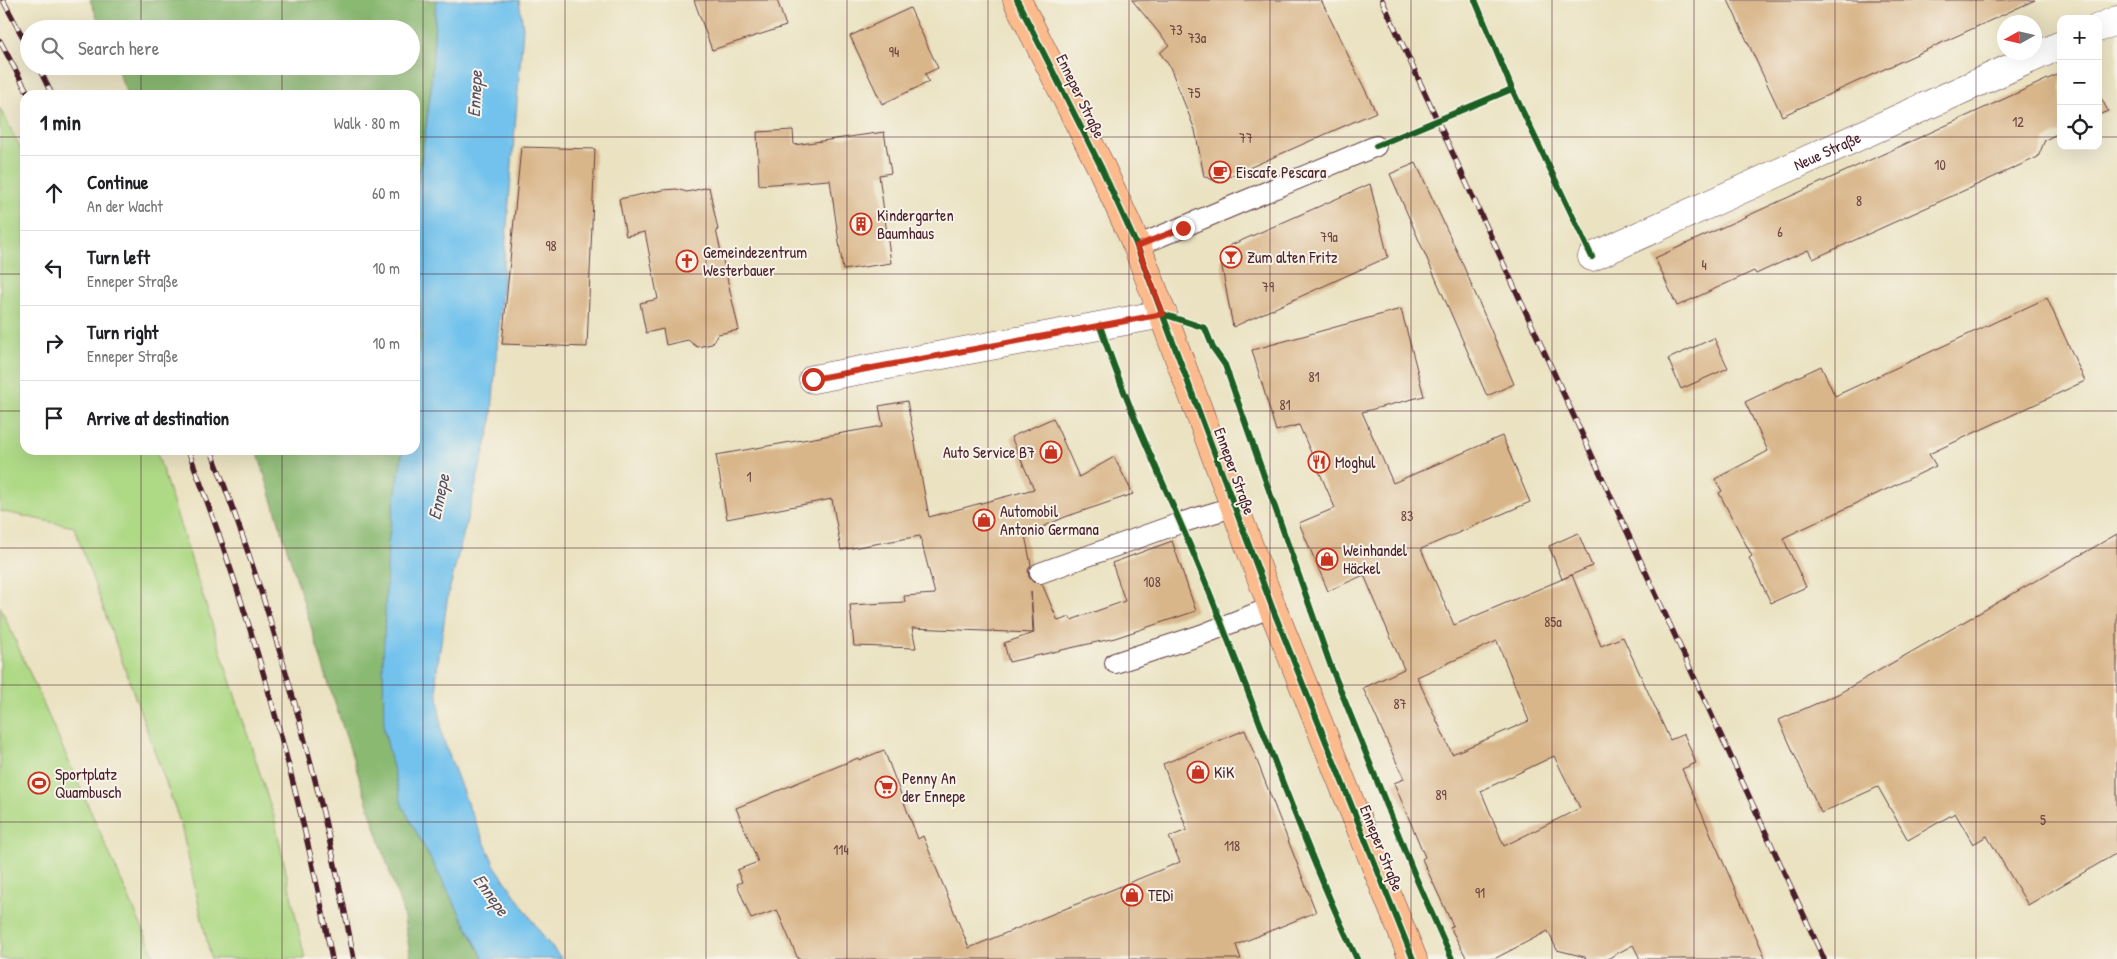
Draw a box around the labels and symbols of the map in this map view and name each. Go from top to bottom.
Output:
north arrow [1997,15,2042,60]
house number: 73 [1169,20,1183,39]
house number: 73a [1188,28,1207,47]
house number: 94 [889,42,899,61]
street label: Enneper Straße [1051,50,1111,142]
water label: Ennepe [461,69,488,118]
house number: 75 [1188,83,1201,102]
house number: 12 [2012,112,2024,131]
street label: Neue Straße [1790,126,1865,175]
house number: 77 [1239,128,1253,147]
house number: 10 [1934,155,1946,174]
cafe icon: Eiscafe Pescara [1208,160,1232,184]
place label: Eiscafe Pescara [1236,161,1326,183]
house number: 8 [1856,191,1862,210]
place label: Kindergarten Baumhaus [877,204,954,244]
building icon: Kindergarten Baumhaus [849,212,873,236]
route end [1172,217,1195,240]
house number: 6 [1777,222,1783,241]
house number: 79a [1320,227,1338,246]
house number: 98 [545,236,557,255]
place label: Gemeindezentrum Westerbauer [703,241,807,281]
bar icon: Zum alten Fritz [1219,245,1243,269]
place label: Zum alten Fritz [1247,246,1338,268]
church icon: Gemeindezentrum Westerbauer [675,249,699,273]
house number: 4 [1701,255,1707,274]
house number: 79 [1262,277,1274,296]
house number: 81 [1308,367,1320,386]
route start [802,368,825,391]
house number: 81 [1279,395,1291,414]
street label: Enneper Straße [1209,424,1261,518]
shop icon: Auto Service B7 [1039,440,1063,464]
place label: Auto Service B7 [943,441,1035,463]
restaurant icon: Moghul [1307,450,1331,474]
place label: Moghul [1335,451,1376,473]
house number: 1 [746,467,752,486]
water label: Ennepe [421,471,456,522]
place label: Automobil Antonio Germana [1000,500,1099,540]
house number: 83 [1401,506,1413,525]
shop icon: Automobil Antonio Germana [972,508,996,532]
place label: Weinhandel Häckel [1343,539,1408,579]
shop icon: Weinhandel Häckel [1315,547,1339,571]
house number: 108 [1143,572,1161,591]
house number: 85a [1544,612,1562,631]
house number: 87 [1394,694,1407,713]
shop icon: KiK [1186,760,1210,784]
place label: KiK [1214,761,1235,783]
place label: Sportplatz Quambusch [55,763,121,803]
place label: Penny An der Ennepe [902,767,966,807]
sports icon: Sportplatz Quambusch [27,771,51,795]
supermarket icon: Penny An der Ennepe [874,775,898,799]
house number: 89 [1435,785,1447,804]
street label: Enneper Straße [1355,802,1409,895]
house number: 5 [2040,810,2046,829]
house number: 118 [1224,836,1240,855]
house number: 114 [833,840,849,859]
water label: Ennepe [468,869,516,921]
shop icon: TEDi [1120,883,1144,907]
house number: 91 [1475,883,1485,902]
place label: TEDi [1148,884,1174,906]

